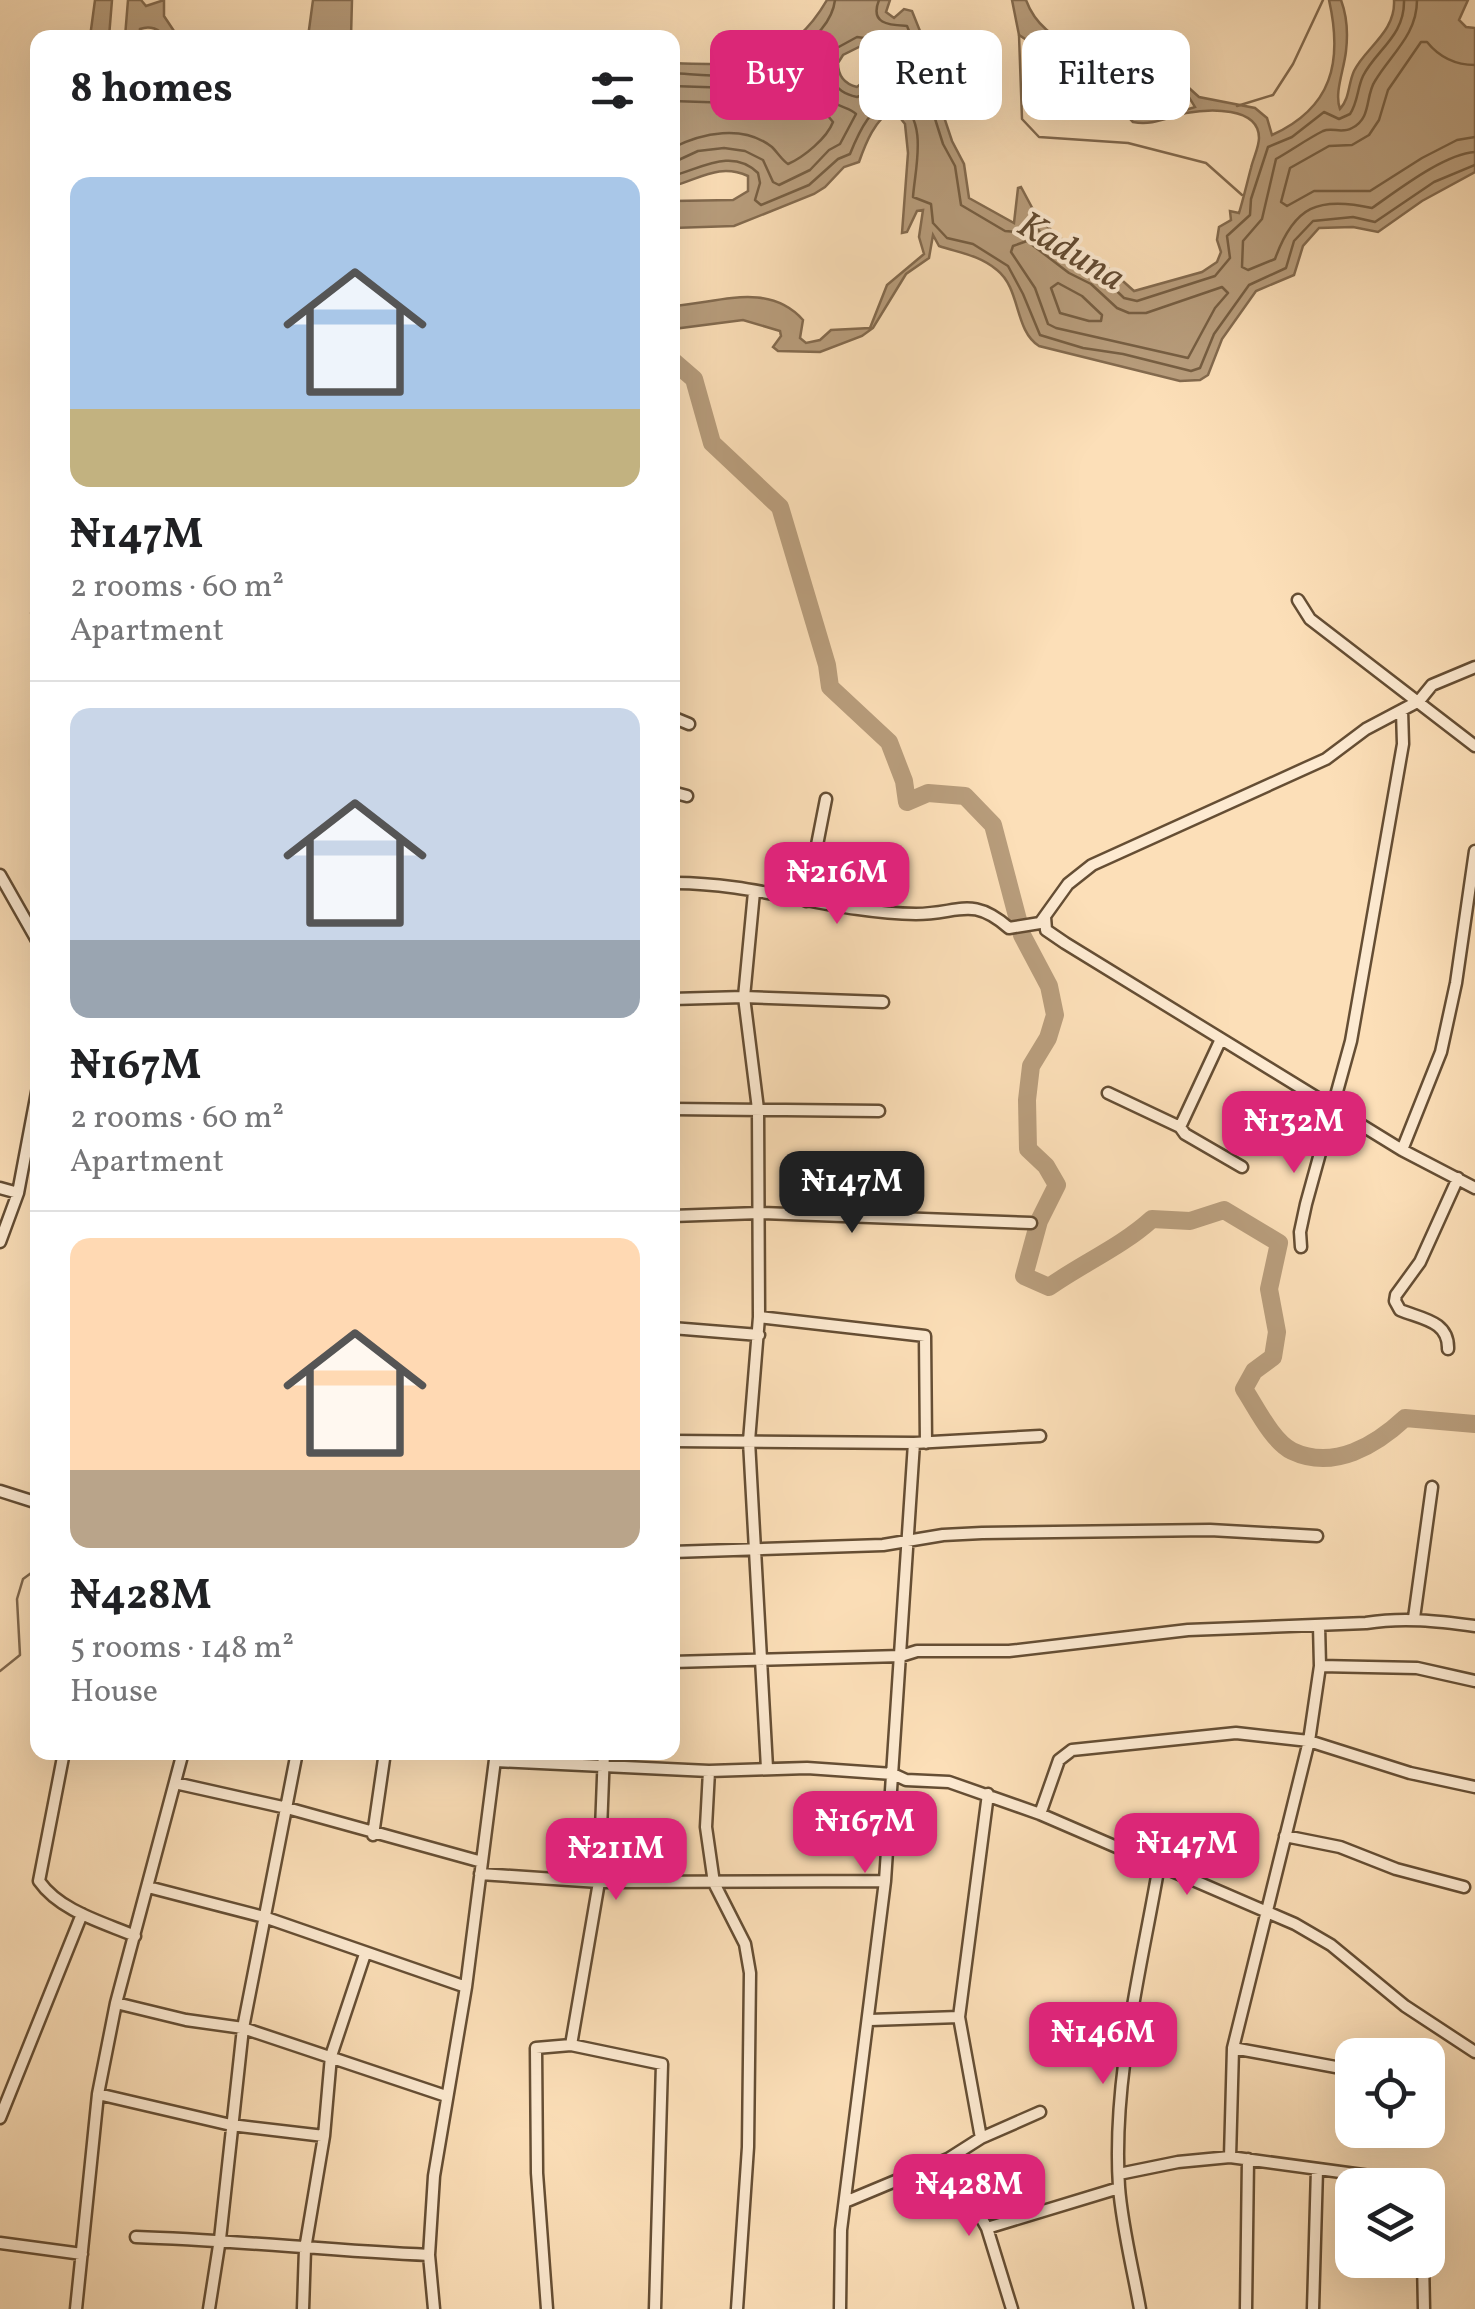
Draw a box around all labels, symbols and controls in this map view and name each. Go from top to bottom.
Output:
chip: Buy [710,30,839,120]
chip: Rent [859,30,1002,120]
chip: Filters [1022,30,1190,120]
text: 8 homes [70,61,233,120]
icon: filters [585,63,640,118]
water label: Kaduna [1006,200,1134,306]
icon: home [265,242,445,422]
text: ₦147M [70,507,203,566]
text: 2 rooms · 60 m² [70,566,284,610]
text: Apartment [70,610,224,654]
icon: home [265,773,445,953]
pin: ₦216M [767,842,907,927]
text: ₦216M [786,852,888,896]
text: ₦167M [70,1038,201,1097]
pin: ₦132M [1224,1091,1364,1176]
text: 2 rooms · 60 m² [70,1097,284,1141]
text: ₦132M [1244,1101,1344,1145]
text: Apartment [70,1141,224,1185]
pin: ₦147M [782,1151,922,1236]
text: ₦147M [801,1161,903,1205]
icon: home [265,1303,445,1483]
text: ₦428M [70,1568,211,1627]
text: 5 rooms · 148 m² [70,1627,294,1671]
text: House [70,1671,158,1715]
pin: ₦167M [795,1791,935,1876]
text: ₦167M [815,1801,915,1845]
pin: ₦147M [1117,1813,1257,1898]
pin: ₦211M [546,1818,686,1903]
text: ₦147M [1136,1823,1238,1867]
text: ₦211M [568,1828,664,1872]
pin: ₦146M [1033,2002,1173,2087]
text: ₦146M [1051,2012,1155,2056]
map controls [1335,2038,1445,2278]
button: locate [1335,2038,1445,2148]
pin: ₦428M [899,2154,1039,2239]
text: ₦428M [915,2164,1023,2208]
button: layers [1335,2168,1445,2278]

